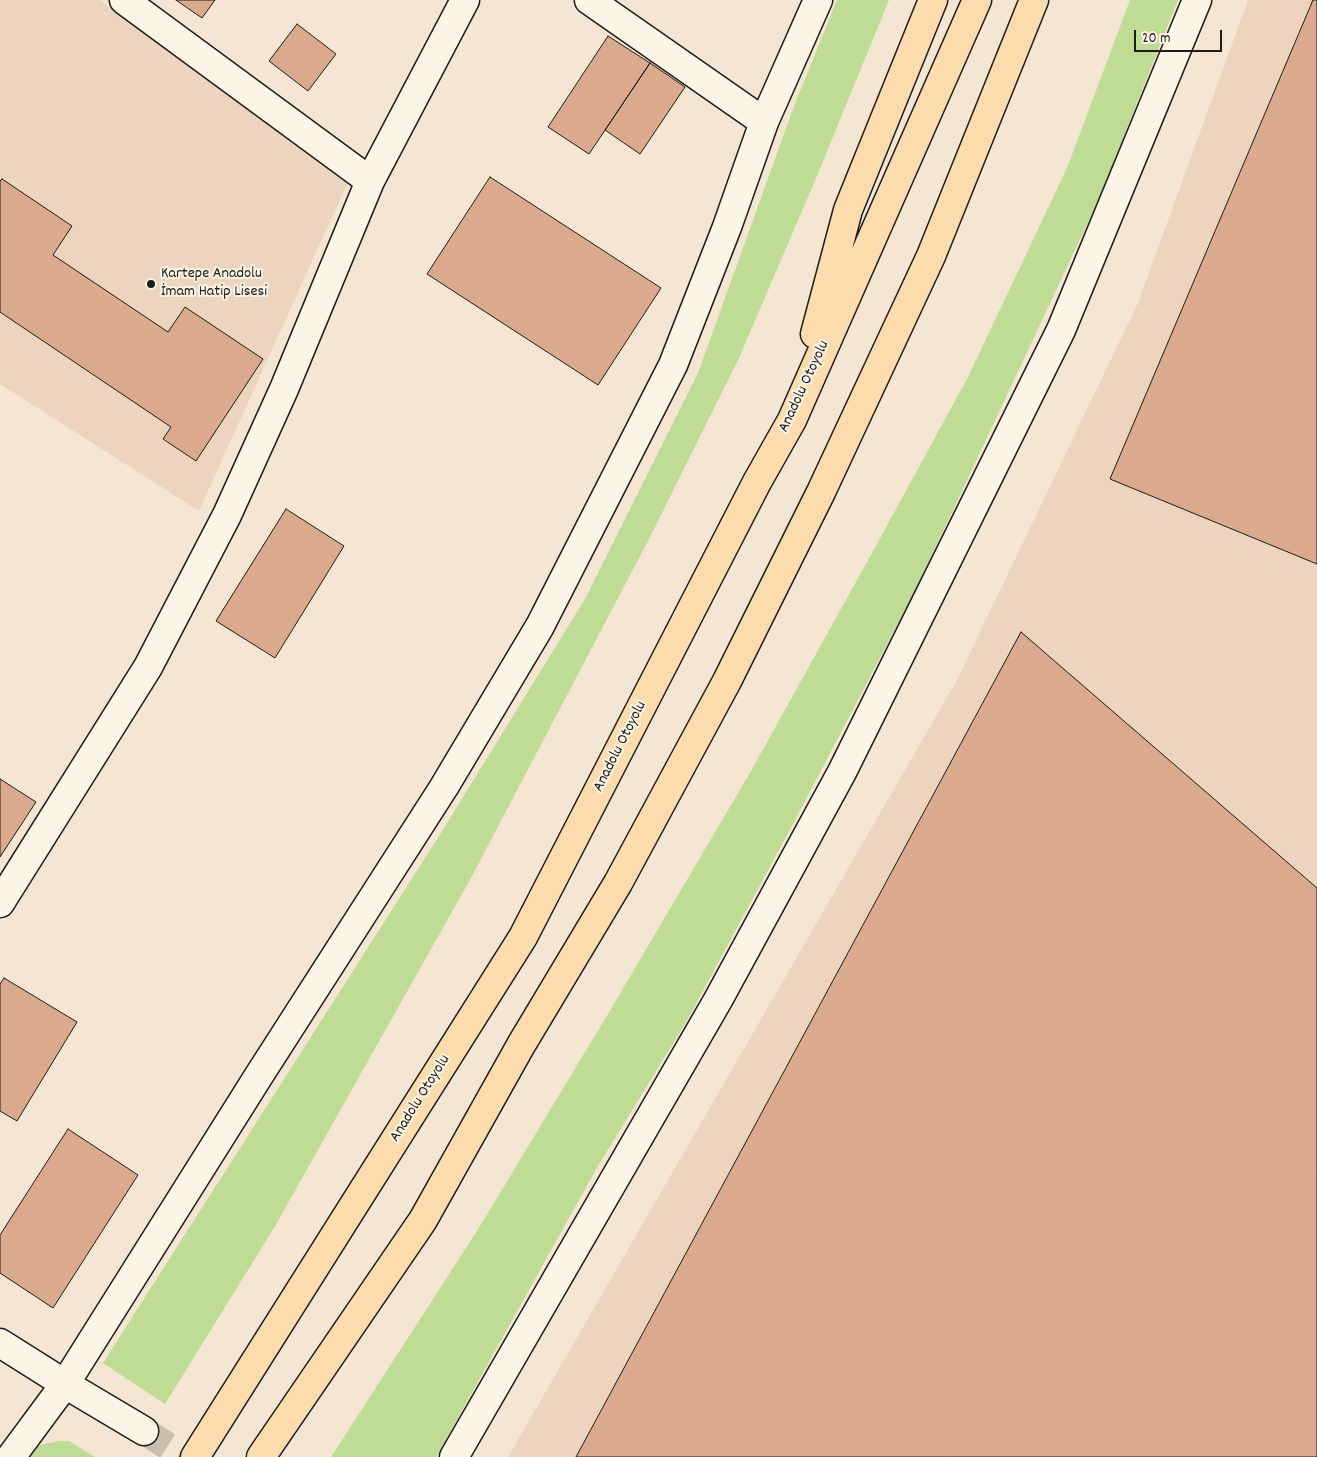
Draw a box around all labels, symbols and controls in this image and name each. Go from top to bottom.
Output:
scale bar [1137,20,1224,52]
text: 20 m [1142,28,1170,50]
place label: Kartepe Anadolu İmam Hatip Lisesi [161,265,267,303]
marker: Kartepe Anadolu İmam Hatip Lisesi [145,278,157,290]
street label: Anadolu Otoyolu [775,338,835,436]
street label: Anadolu Otoyolu [590,698,652,796]
street label: Anadolu Otoyolu [387,1052,455,1146]

